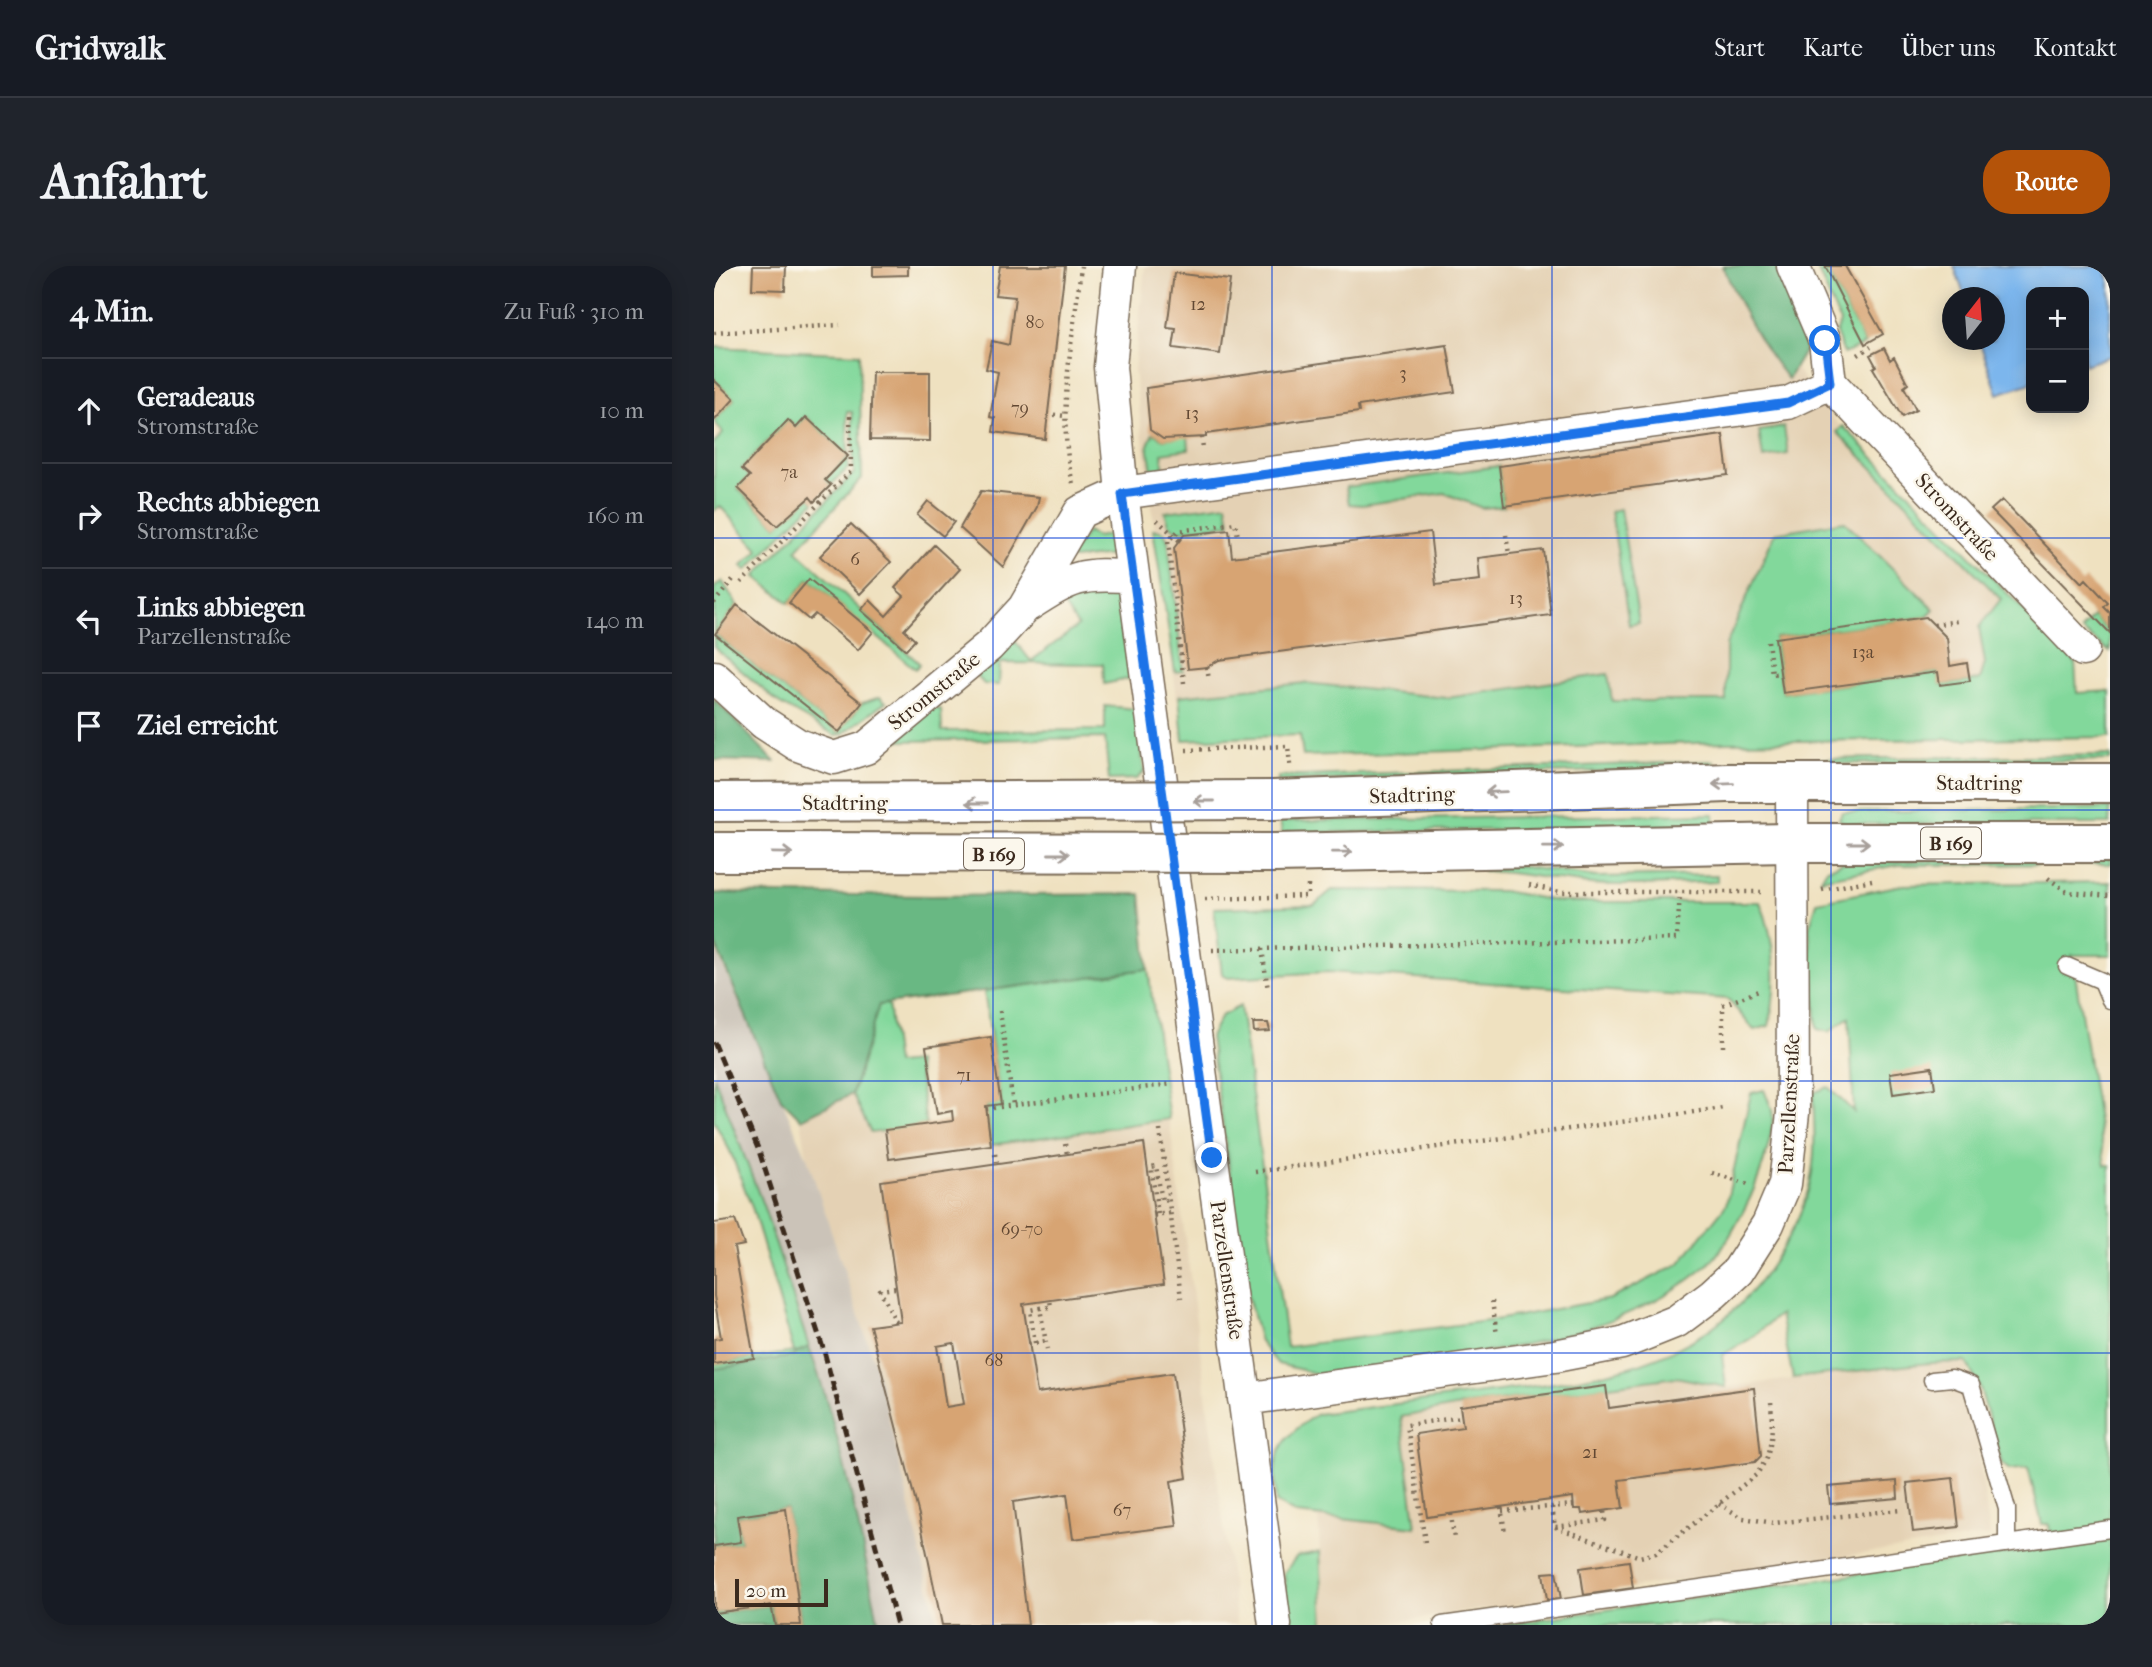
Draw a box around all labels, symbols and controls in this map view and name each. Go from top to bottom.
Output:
text: Gridwalk [35,29,165,68]
text: Start [1714,34,1765,62]
text: Karte [1803,34,1863,62]
text: Über uns [1901,34,1996,62]
text: Kontakt [2034,34,2117,62]
button: Route [1983,150,2110,214]
text: Anfahrt [42,153,207,211]
north arrow [1942,287,2005,350]
map controls [2026,287,2089,413]
button: + [2026,287,2089,350]
text: 4 Min. [70,294,154,329]
house number: 12 [1190,294,1206,315]
text: Zu Fuß · 310 m [504,298,644,325]
house number: 80 [1026,312,1044,333]
route start [1809,325,1840,356]
button: − [2026,350,2089,413]
house number: 3 [1399,363,1407,384]
text: Geradeaus [137,382,255,413]
icon: ahead [70,392,108,430]
text: 10 m [599,397,644,424]
house number: 79 [1011,398,1029,419]
house number: 13 [1185,403,1199,424]
text: Stromstraße [137,413,259,440]
house number: 7a [780,462,798,483]
street label: Stromstraße [1910,468,2004,566]
text: Rechts abbiegen [137,487,320,518]
icon: right [70,497,108,535]
text: 160 m [587,502,644,529]
text: Stromstraße [137,518,259,545]
house number: 6 [850,549,860,570]
house number: 13 [1509,588,1523,609]
text: Links abbiegen [137,592,305,623]
icon: left [70,602,108,640]
text: 140 m [585,607,644,634]
text: Parzellenstraße [137,623,291,650]
house number: 13a [1852,642,1875,663]
street label: Stromstraße [883,647,985,735]
icon: arrive [70,707,108,745]
text: Ziel erreicht [137,710,278,741]
street label: Stadtring [1936,771,2023,795]
one-way arrow [1712,777,1735,790]
street label: Stadtring [1369,781,1456,808]
one-way arrow [1485,786,1508,799]
street label: Stadtring [802,791,889,815]
one-way arrow [1193,794,1216,808]
one-way arrow [966,796,989,810]
road number: B 169 [1921,828,1981,858]
one-way arrow [1848,836,1871,850]
road number: B 169 [964,838,1024,870]
one-way arrow [1541,841,1564,854]
one-way arrow [1330,845,1353,858]
one-way arrow [770,846,793,860]
one-way arrow [1047,847,1070,861]
street label: Parzellenstraße [1773,1033,1805,1175]
house number: 71 [956,1065,972,1086]
route end [1196,1142,1227,1173]
street label: Parzellenstraße [1205,1199,1249,1341]
house number: 69-70 [1001,1219,1043,1240]
house number: 68 [985,1350,1003,1371]
house number: 21 [1582,1442,1598,1463]
house number: 67 [1113,1500,1131,1521]
scale bar [735,1576,828,1608]
text: 20 m [746,1580,786,1602]

